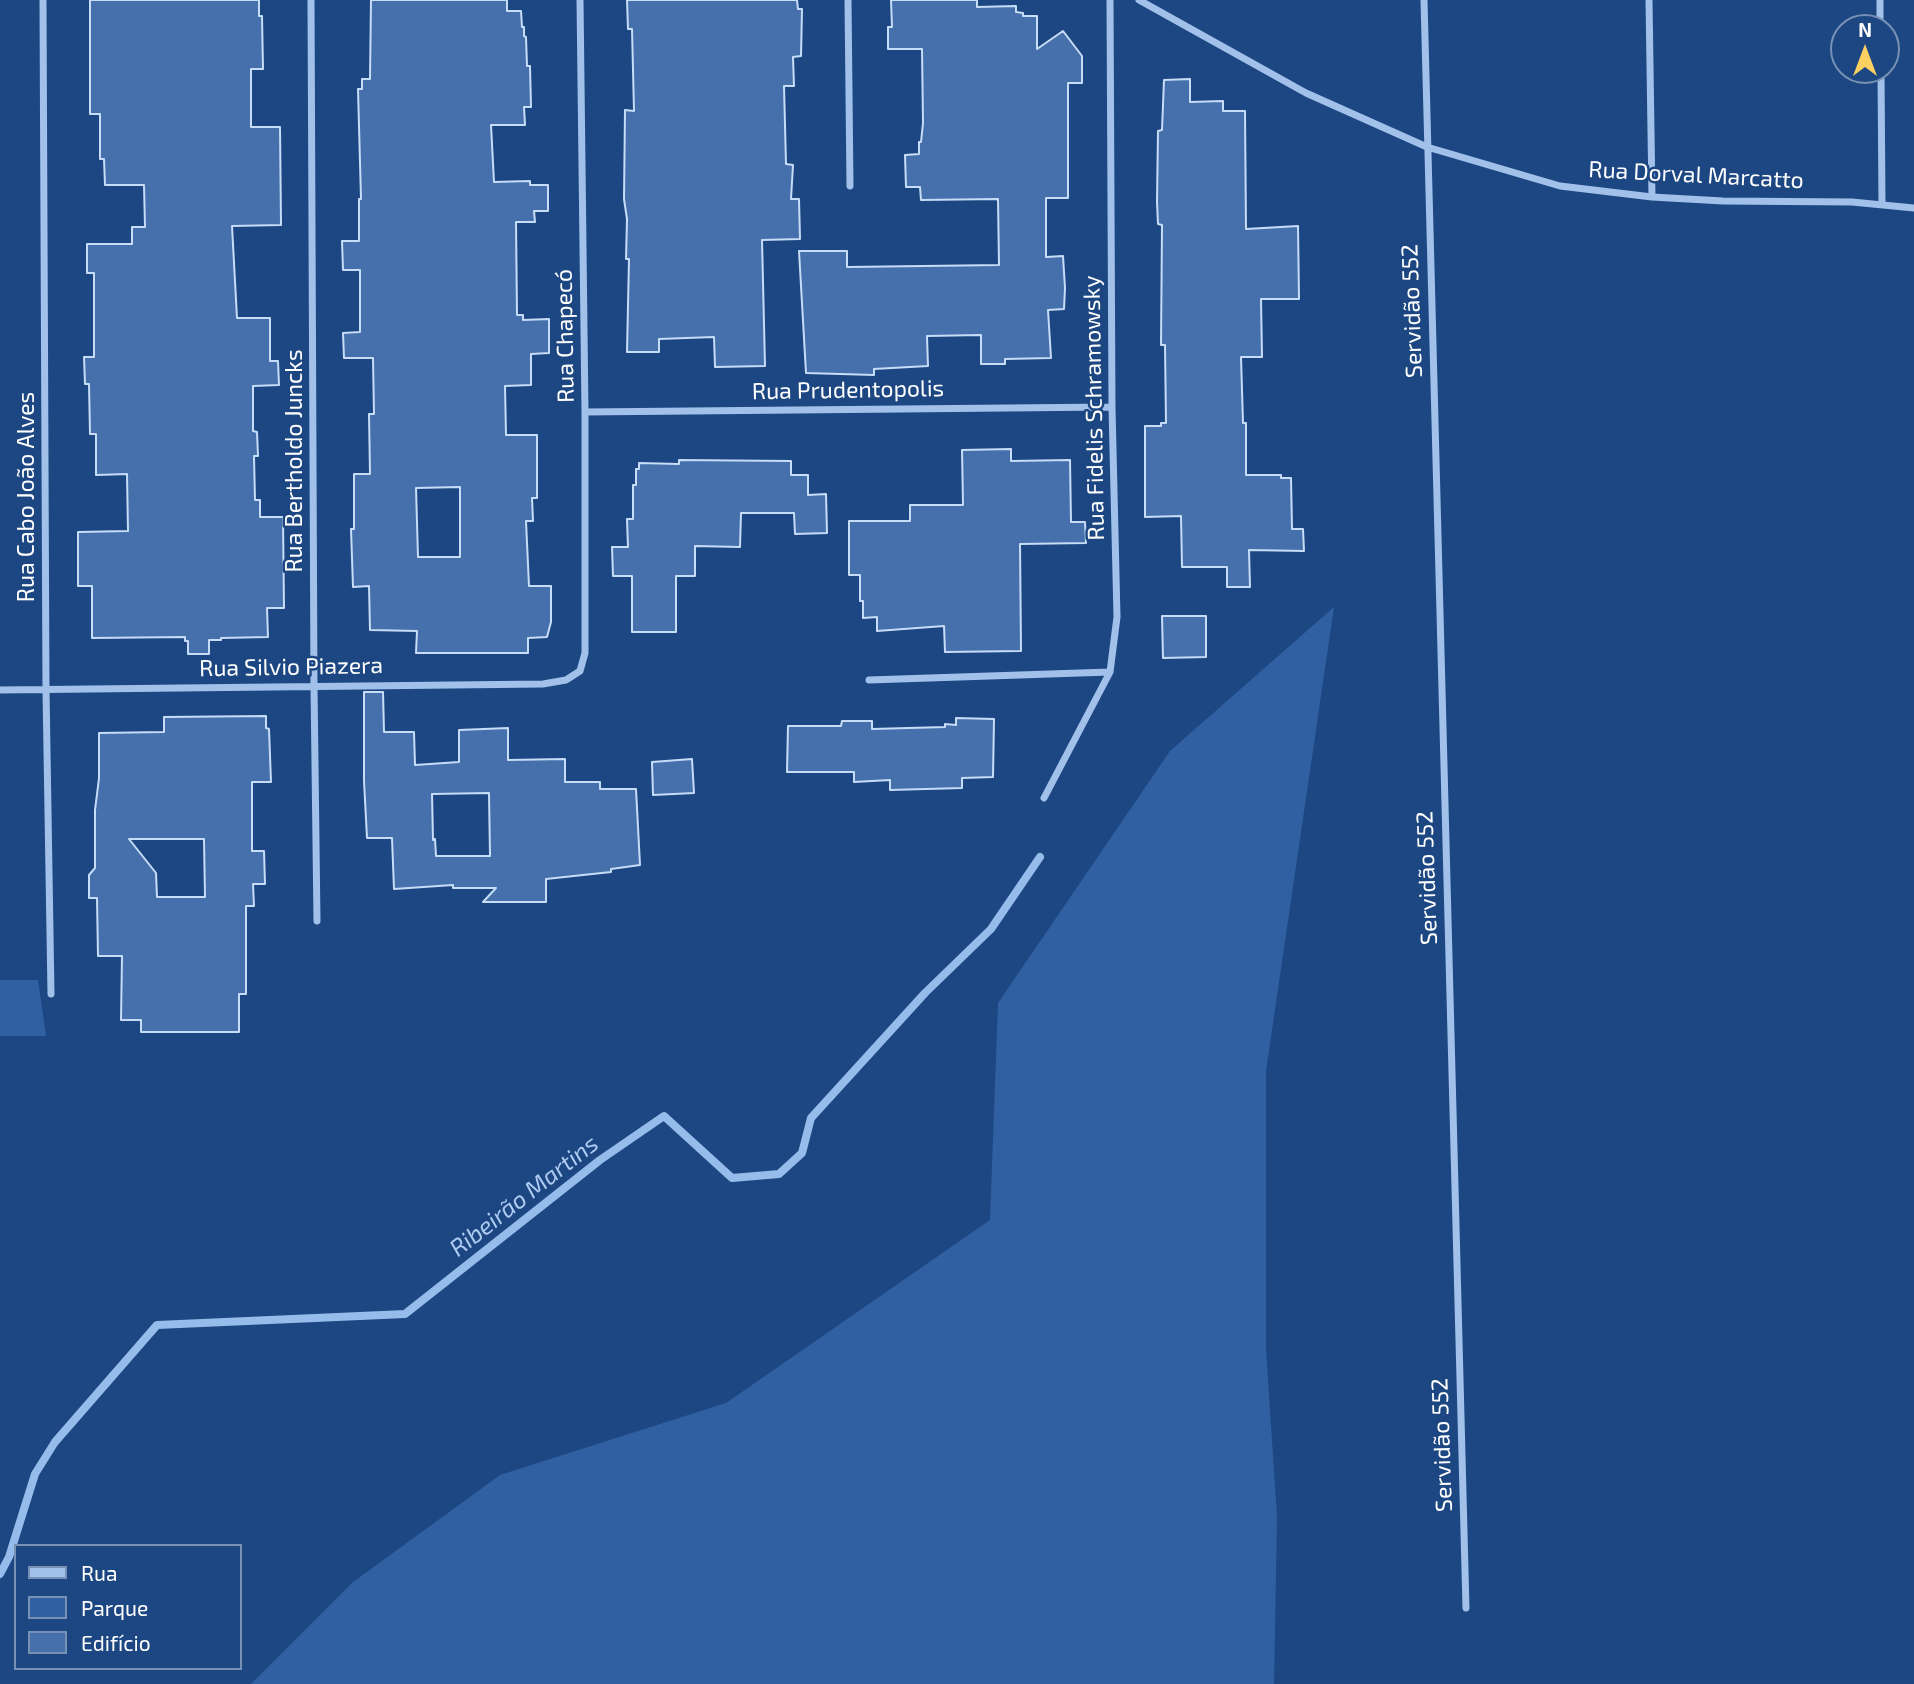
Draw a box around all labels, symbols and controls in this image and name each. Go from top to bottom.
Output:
north arrow [1830,14,1900,84]
text: N [1858,18,1872,41]
street label: Rua Dorval Marcatto [1588,156,1804,194]
street label: Servidão 552 [1396,244,1428,378]
street label: Rua Chapecó [550,269,580,403]
street label: Rua Fidelis Schramowsky [1078,275,1110,541]
street label: Rua Bertholdo Juncks [280,349,308,573]
street label: Rua Prudentopolis [752,375,944,405]
street label: Rua Cabo João Alves [12,392,40,602]
street label: Rua Silvio Piazera [199,652,383,682]
street label: Servidão 552 [1411,811,1443,945]
water label: Ribeirão Martins [444,1129,604,1263]
street label: Servidão 552 [1426,1378,1458,1512]
legend [14,1544,242,1670]
text: Rua [81,1560,117,1585]
text: Parque [81,1595,148,1620]
text: Edifício [81,1630,151,1655]

